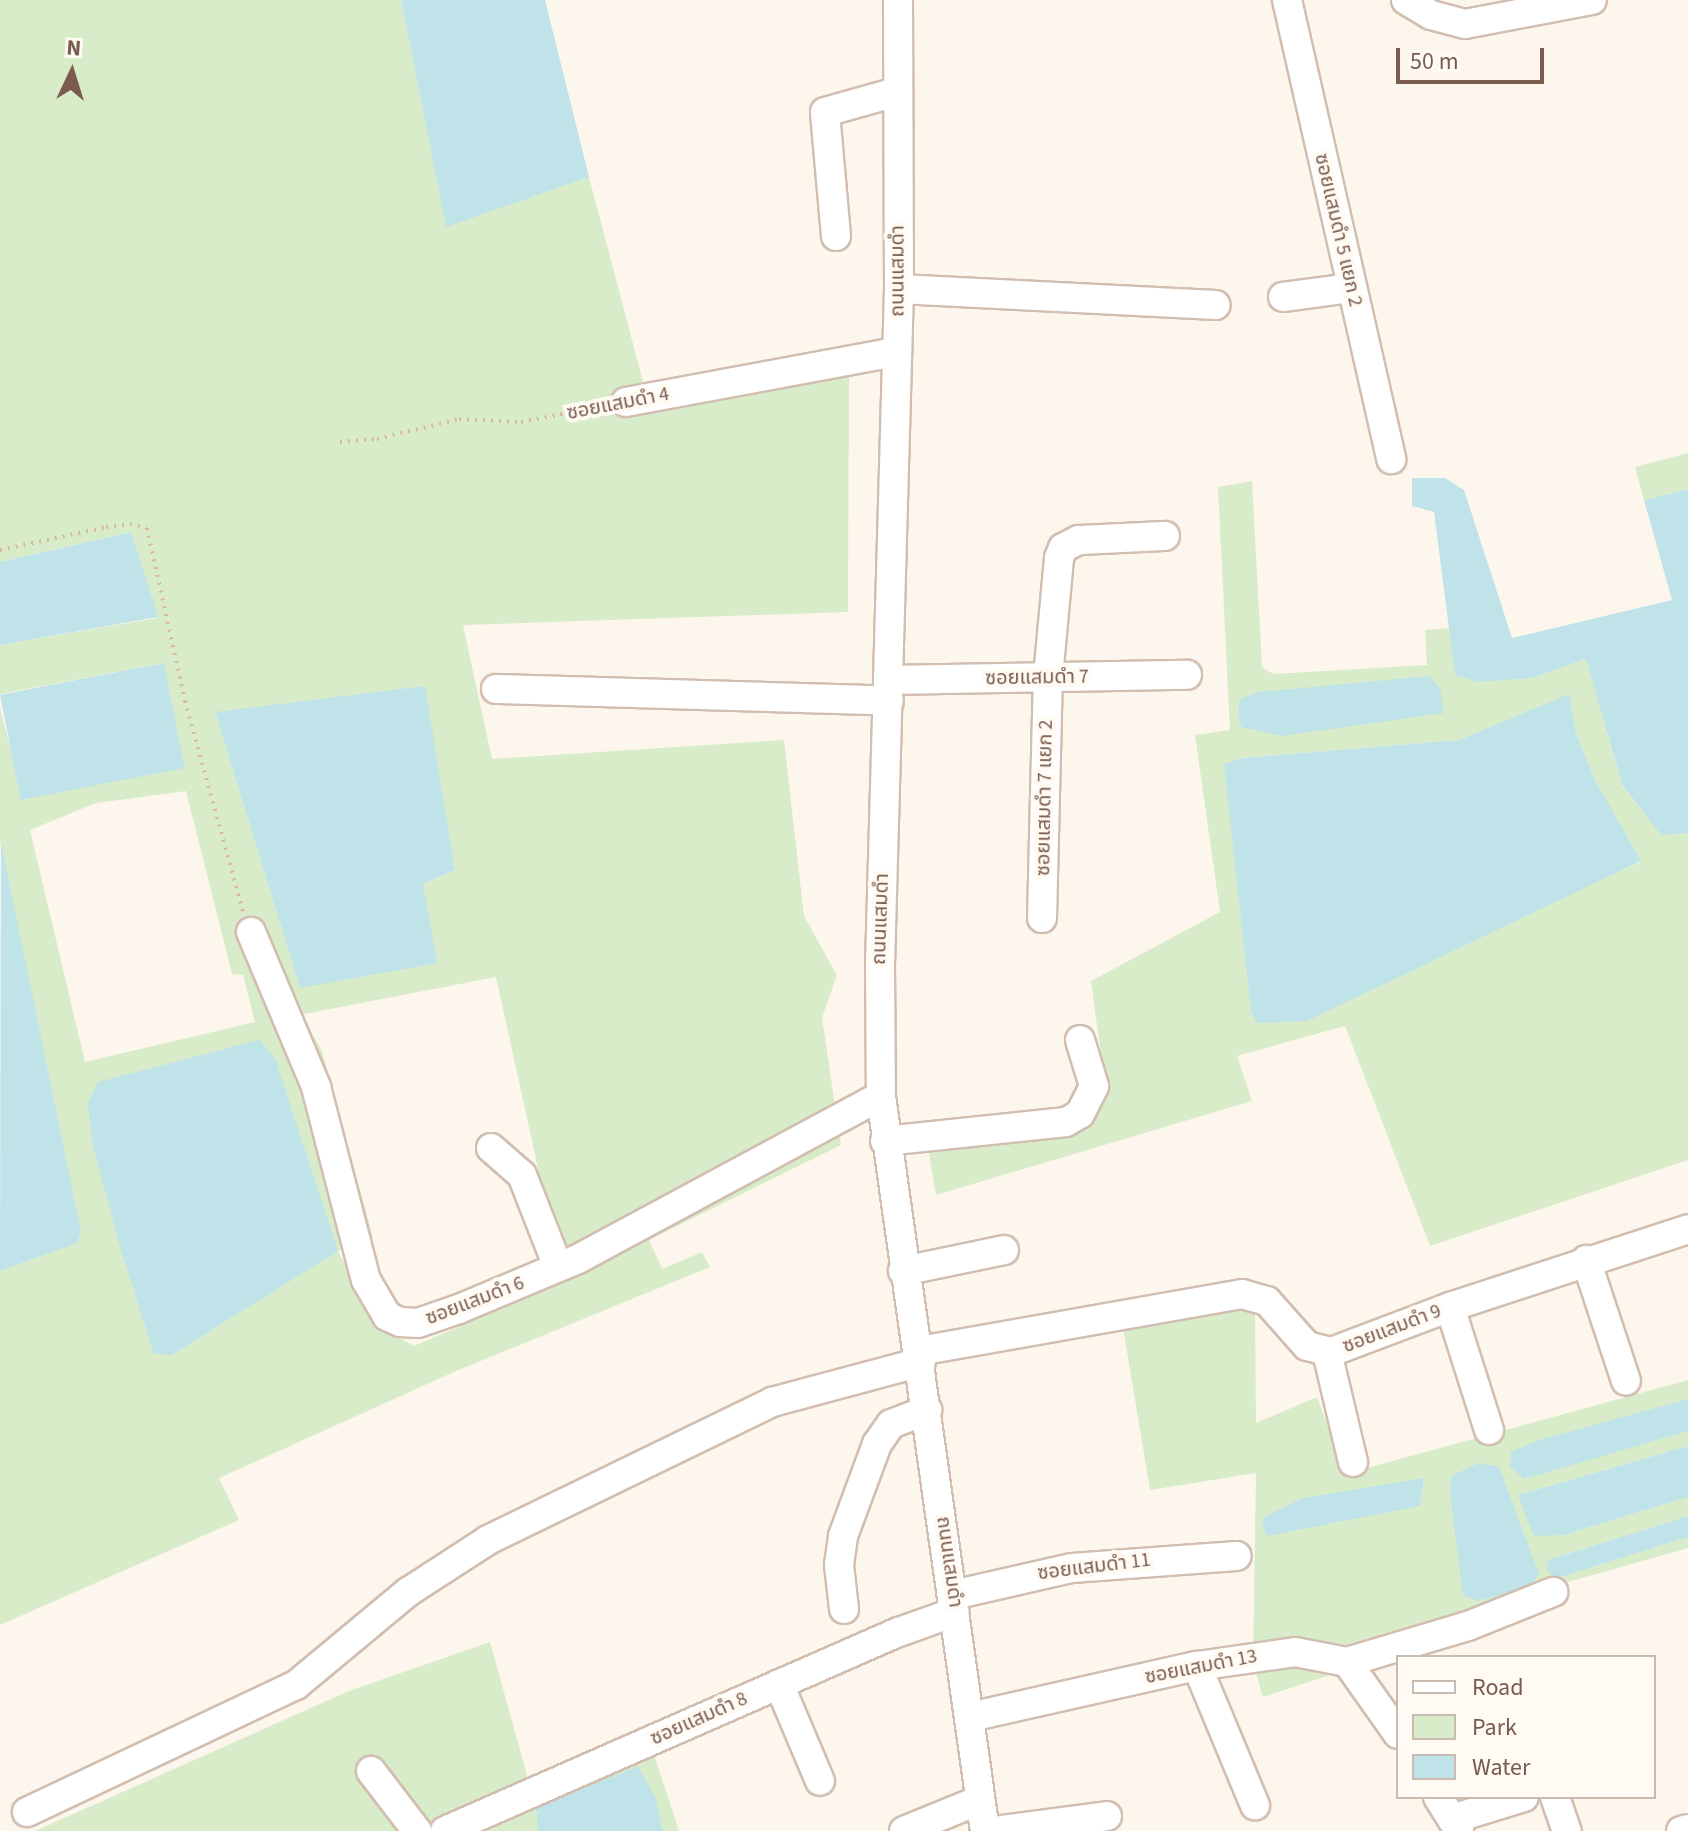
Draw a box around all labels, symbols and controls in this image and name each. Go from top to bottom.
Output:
north arrow [32,32,112,112]
text: N [65,32,82,65]
scale bar [1400,32,1548,82]
text: 50 m [1410,44,1459,79]
street label: ซอยแสมดำ 5 แยก 2 [1309,151,1367,309]
street label: ถนนแสมดำ [886,225,910,317]
street label: ซอยแสมดำ 4 [565,382,671,426]
street label: ซอยแสมดำ 7 [985,665,1089,691]
street label: ซอยแสมดำ 7 แยก 2 [1032,720,1058,876]
street label: ถนนแสมดำ [867,873,895,965]
street label: ซอยแสมดำ 6 [422,1271,528,1331]
street label: ซอยแสมดำ 9 [1339,1299,1445,1359]
street label: ถนนแสมดำ [931,1515,967,1609]
street label: ซอยแสมดำ 11 [1036,1548,1152,1586]
street label: ซอยแสมดำ 13 [1143,1644,1259,1690]
legend [1396,1655,1656,1799]
text: Road [1472,1670,1524,1705]
street label: ซอยแสมดำ 8 [647,1687,751,1751]
text: Park [1472,1710,1517,1745]
text: Water [1472,1750,1530,1785]

